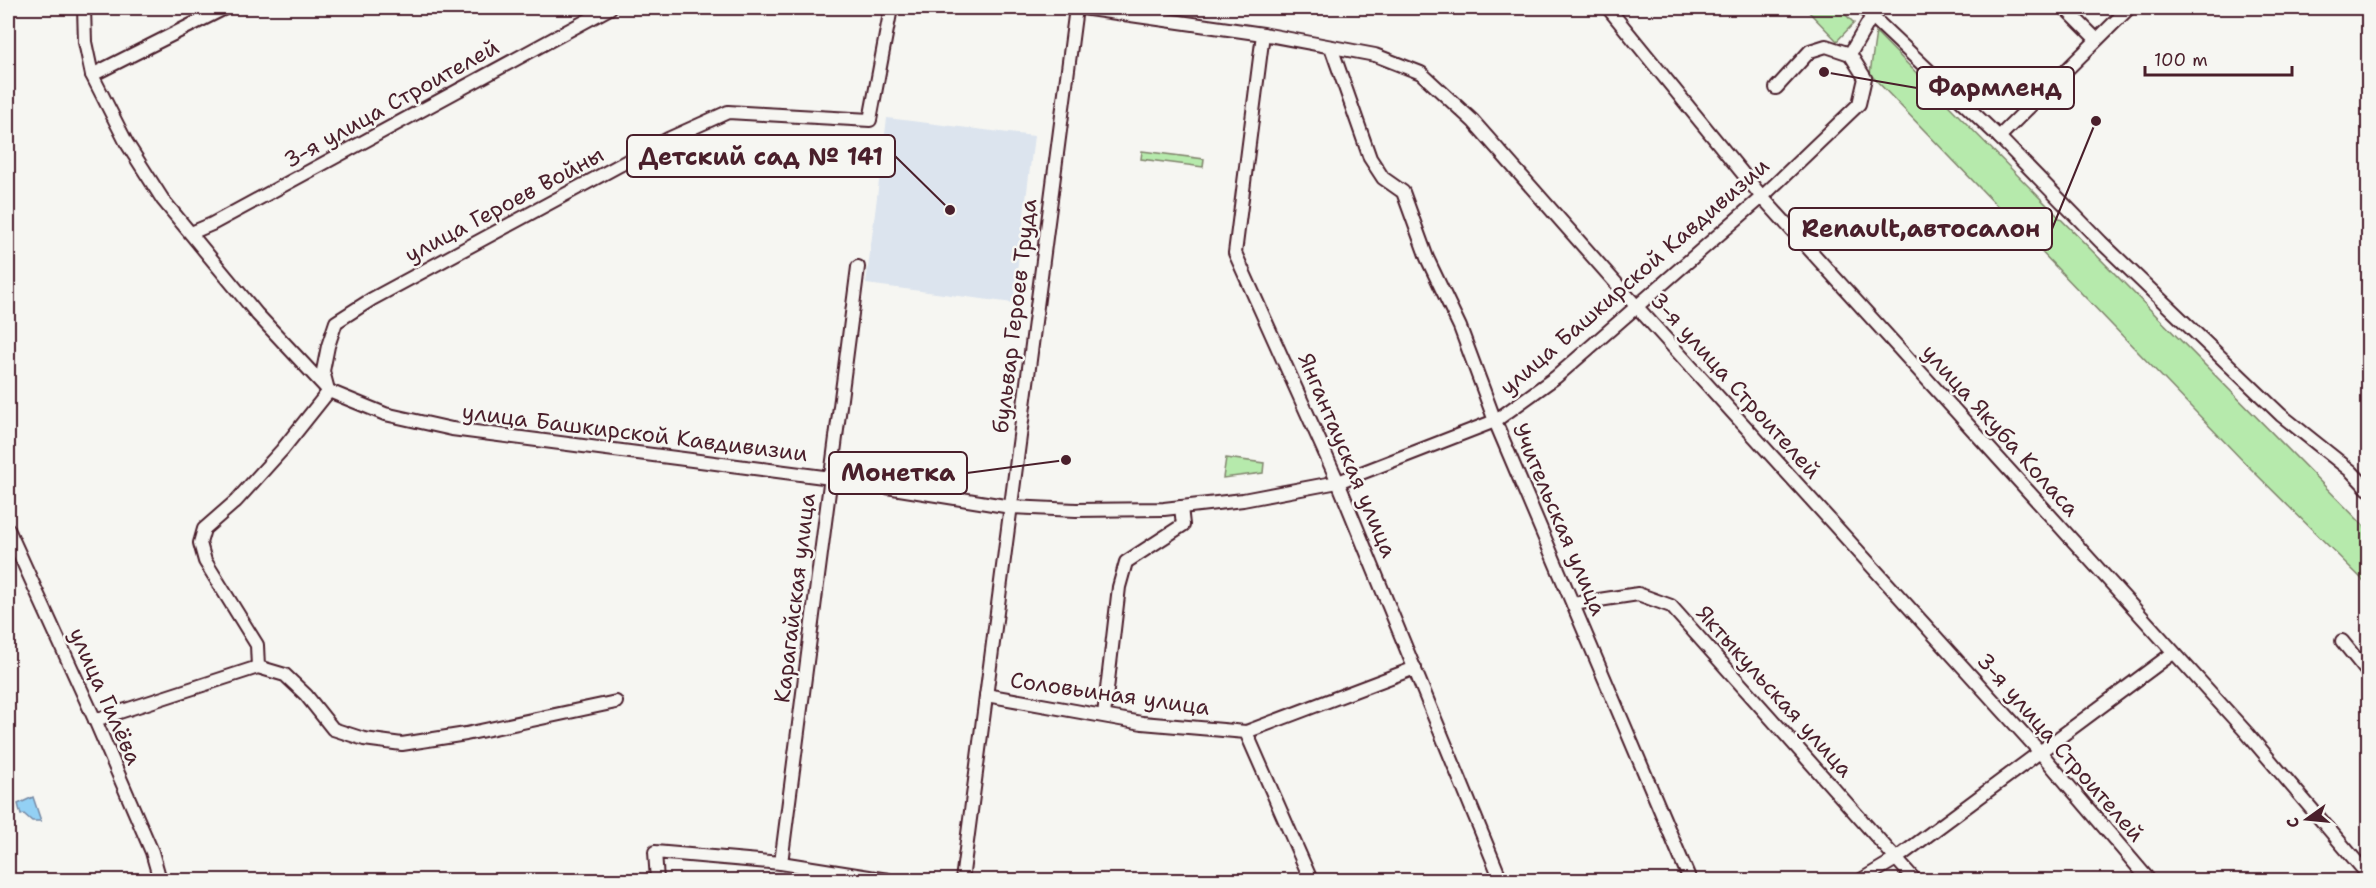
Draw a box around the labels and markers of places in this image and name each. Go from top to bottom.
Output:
callout: Фармленд [1917,67,2074,109]
callout: Детский сад № 141 [627,135,895,177]
callout: Renault,автосалон [1789,208,2052,250]
callout: Монетка [829,452,967,494]

